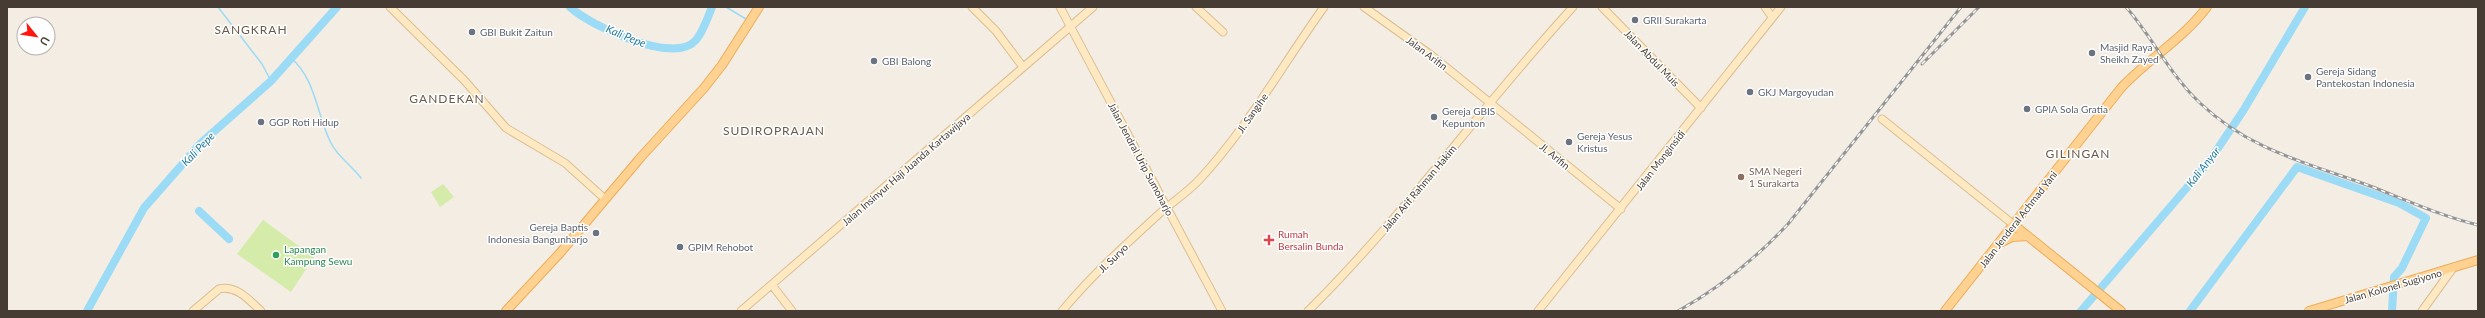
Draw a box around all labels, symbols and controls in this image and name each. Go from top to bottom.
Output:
place label: GRII Surakarta [1643,14,1706,26]
marker: GRII Surakarta [1630,15,1640,25]
north arrow [16,16,56,56]
district label: SANGKRAH [214,22,288,37]
water label: Kali Pepe [604,22,648,49]
place label: GBI Bukit Zaitun [480,26,553,38]
marker: GBI Bukit Zaitun [467,27,477,37]
street label: Jalan Abdul Muis [1622,27,1682,89]
text: U [37,34,53,48]
street label: Jalan Arifin [1404,34,1450,72]
place label: Masjid Raya Sheikh Zayed [2100,41,2159,65]
marker: Masjid Raya Sheikh Zayed [2087,48,2097,58]
place label: GBI Balong [882,55,931,67]
marker: GBI Balong [869,56,879,66]
place label: Gereja Sidang Pantekostan Indonesia [2316,65,2415,89]
marker: Gereja Sidang Pantekostan Indonesia [2303,72,2313,82]
place label: GKJ Margoyudan [1758,86,1834,98]
marker: GKJ Margoyudan [1745,87,1755,97]
district label: GANDEKAN [409,91,485,106]
street label: Jl. Sangihe [1234,91,1270,135]
street label: Jalan Jendral Urip Sumoharjo [1106,100,1176,218]
place label: GPIA Sola Gratia [2035,103,2108,115]
marker: GPIA Sola Gratia [2022,104,2032,114]
place label: Gereja GBIS Kepunton [1442,105,1495,129]
street label: Jalan Insinyur Haji Juanda Kartawijaya [839,110,973,228]
marker: Gereja GBIS Kepunton [1429,112,1439,122]
place label: GGP Roti Hidup [269,116,339,128]
marker: GGP Roti Hidup [256,117,266,127]
district label: SUDIROPRAJAN [723,123,825,138]
street label: Jalan Monginsidi [1633,128,1687,192]
water label: Kali Pepe [178,129,217,168]
place label: Gereja Yesus Kristus [1577,130,1632,154]
marker: Gereja Yesus Kristus [1564,137,1574,147]
street label: Jl. Arifin [1538,140,1572,172]
street label: Jalan Arif Rahman Hakim [1379,142,1459,234]
water label: Kali Anyar [2183,144,2222,189]
district label: GILINGAN [2046,146,2110,161]
place label: SMA Negeri 1 Surakarta [1749,165,1802,189]
street label: Jalan Jenderal Achmad Yani [1977,168,2059,270]
marker: SMA Negeri 1 Surakarta [1736,172,1746,182]
place label: Gereja Baptis Indonesia Bangunharjo [488,221,588,245]
marker: Gereja Baptis Indonesia Bangunharjo [591,228,601,238]
place label: Rumah Bersalin Bunda [1278,228,1344,252]
marker: Rumah Bersalin Bunda [1263,234,1275,246]
place label: GPIM Rehobot [688,241,754,253]
street label: Jl. Suryo [1096,241,1131,275]
marker: GPIM Rehobot [675,242,685,252]
place label: Lapangan Kampung Sewu [284,243,352,267]
marker: Lapangan Kampung Sewu [271,250,281,260]
street label: Jalan Kolonel Sugiyono [2343,266,2443,306]

